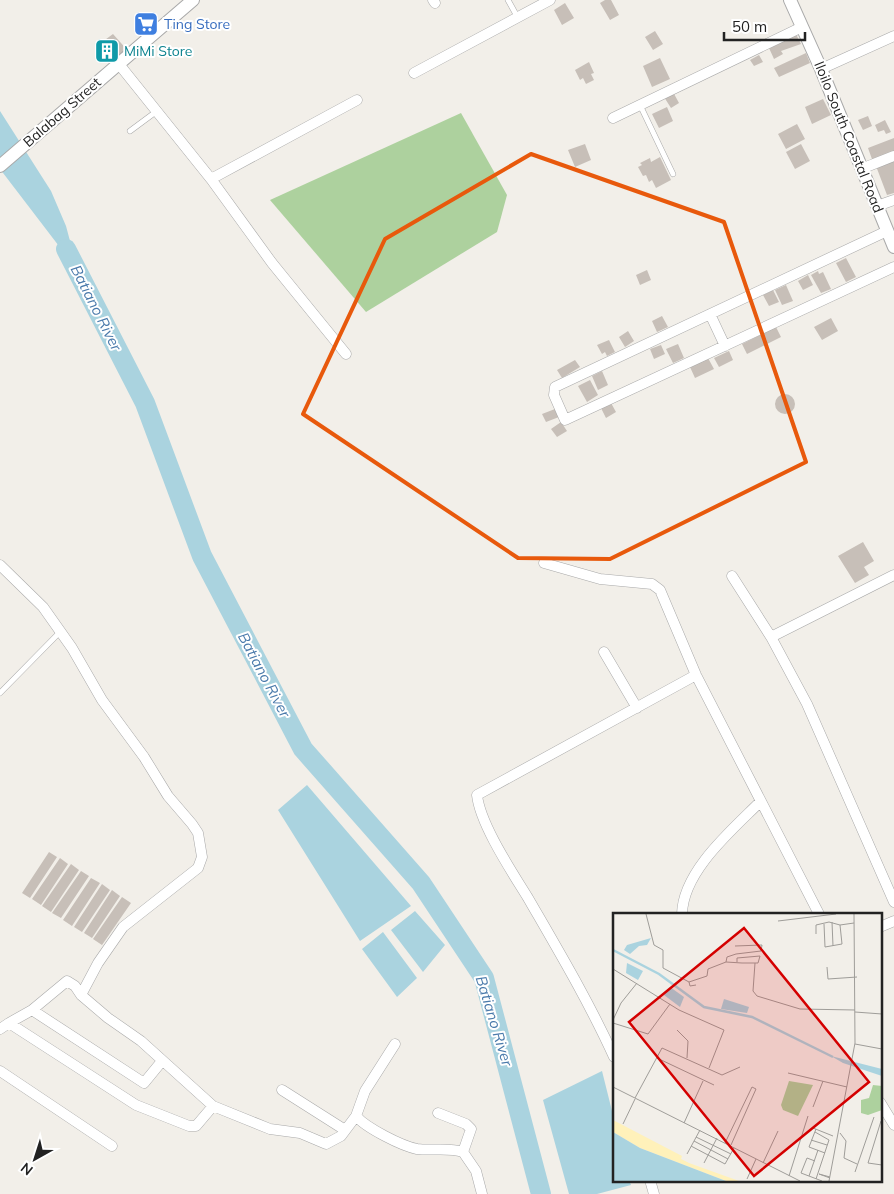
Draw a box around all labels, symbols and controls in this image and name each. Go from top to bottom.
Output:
scale bar [724,10,805,42]
supermarket icon: Ting Store [133,11,159,37]
place label: Ting Store [164,15,230,33]
text: 50 m [732,17,767,36]
building icon: MiMi Store [94,38,120,64]
place label: MiMi Store [124,42,192,60]
street label: Iloilo South Coastal Road [810,59,888,215]
street label: Balabag Street [19,73,105,151]
water label: Batiano River [67,262,126,354]
water label: Batiano River [234,629,295,721]
inset map [613,913,882,1182]
water label: Batiano River [472,973,517,1069]
north arrow [10,1134,60,1184]
text: N [17,1159,37,1179]

